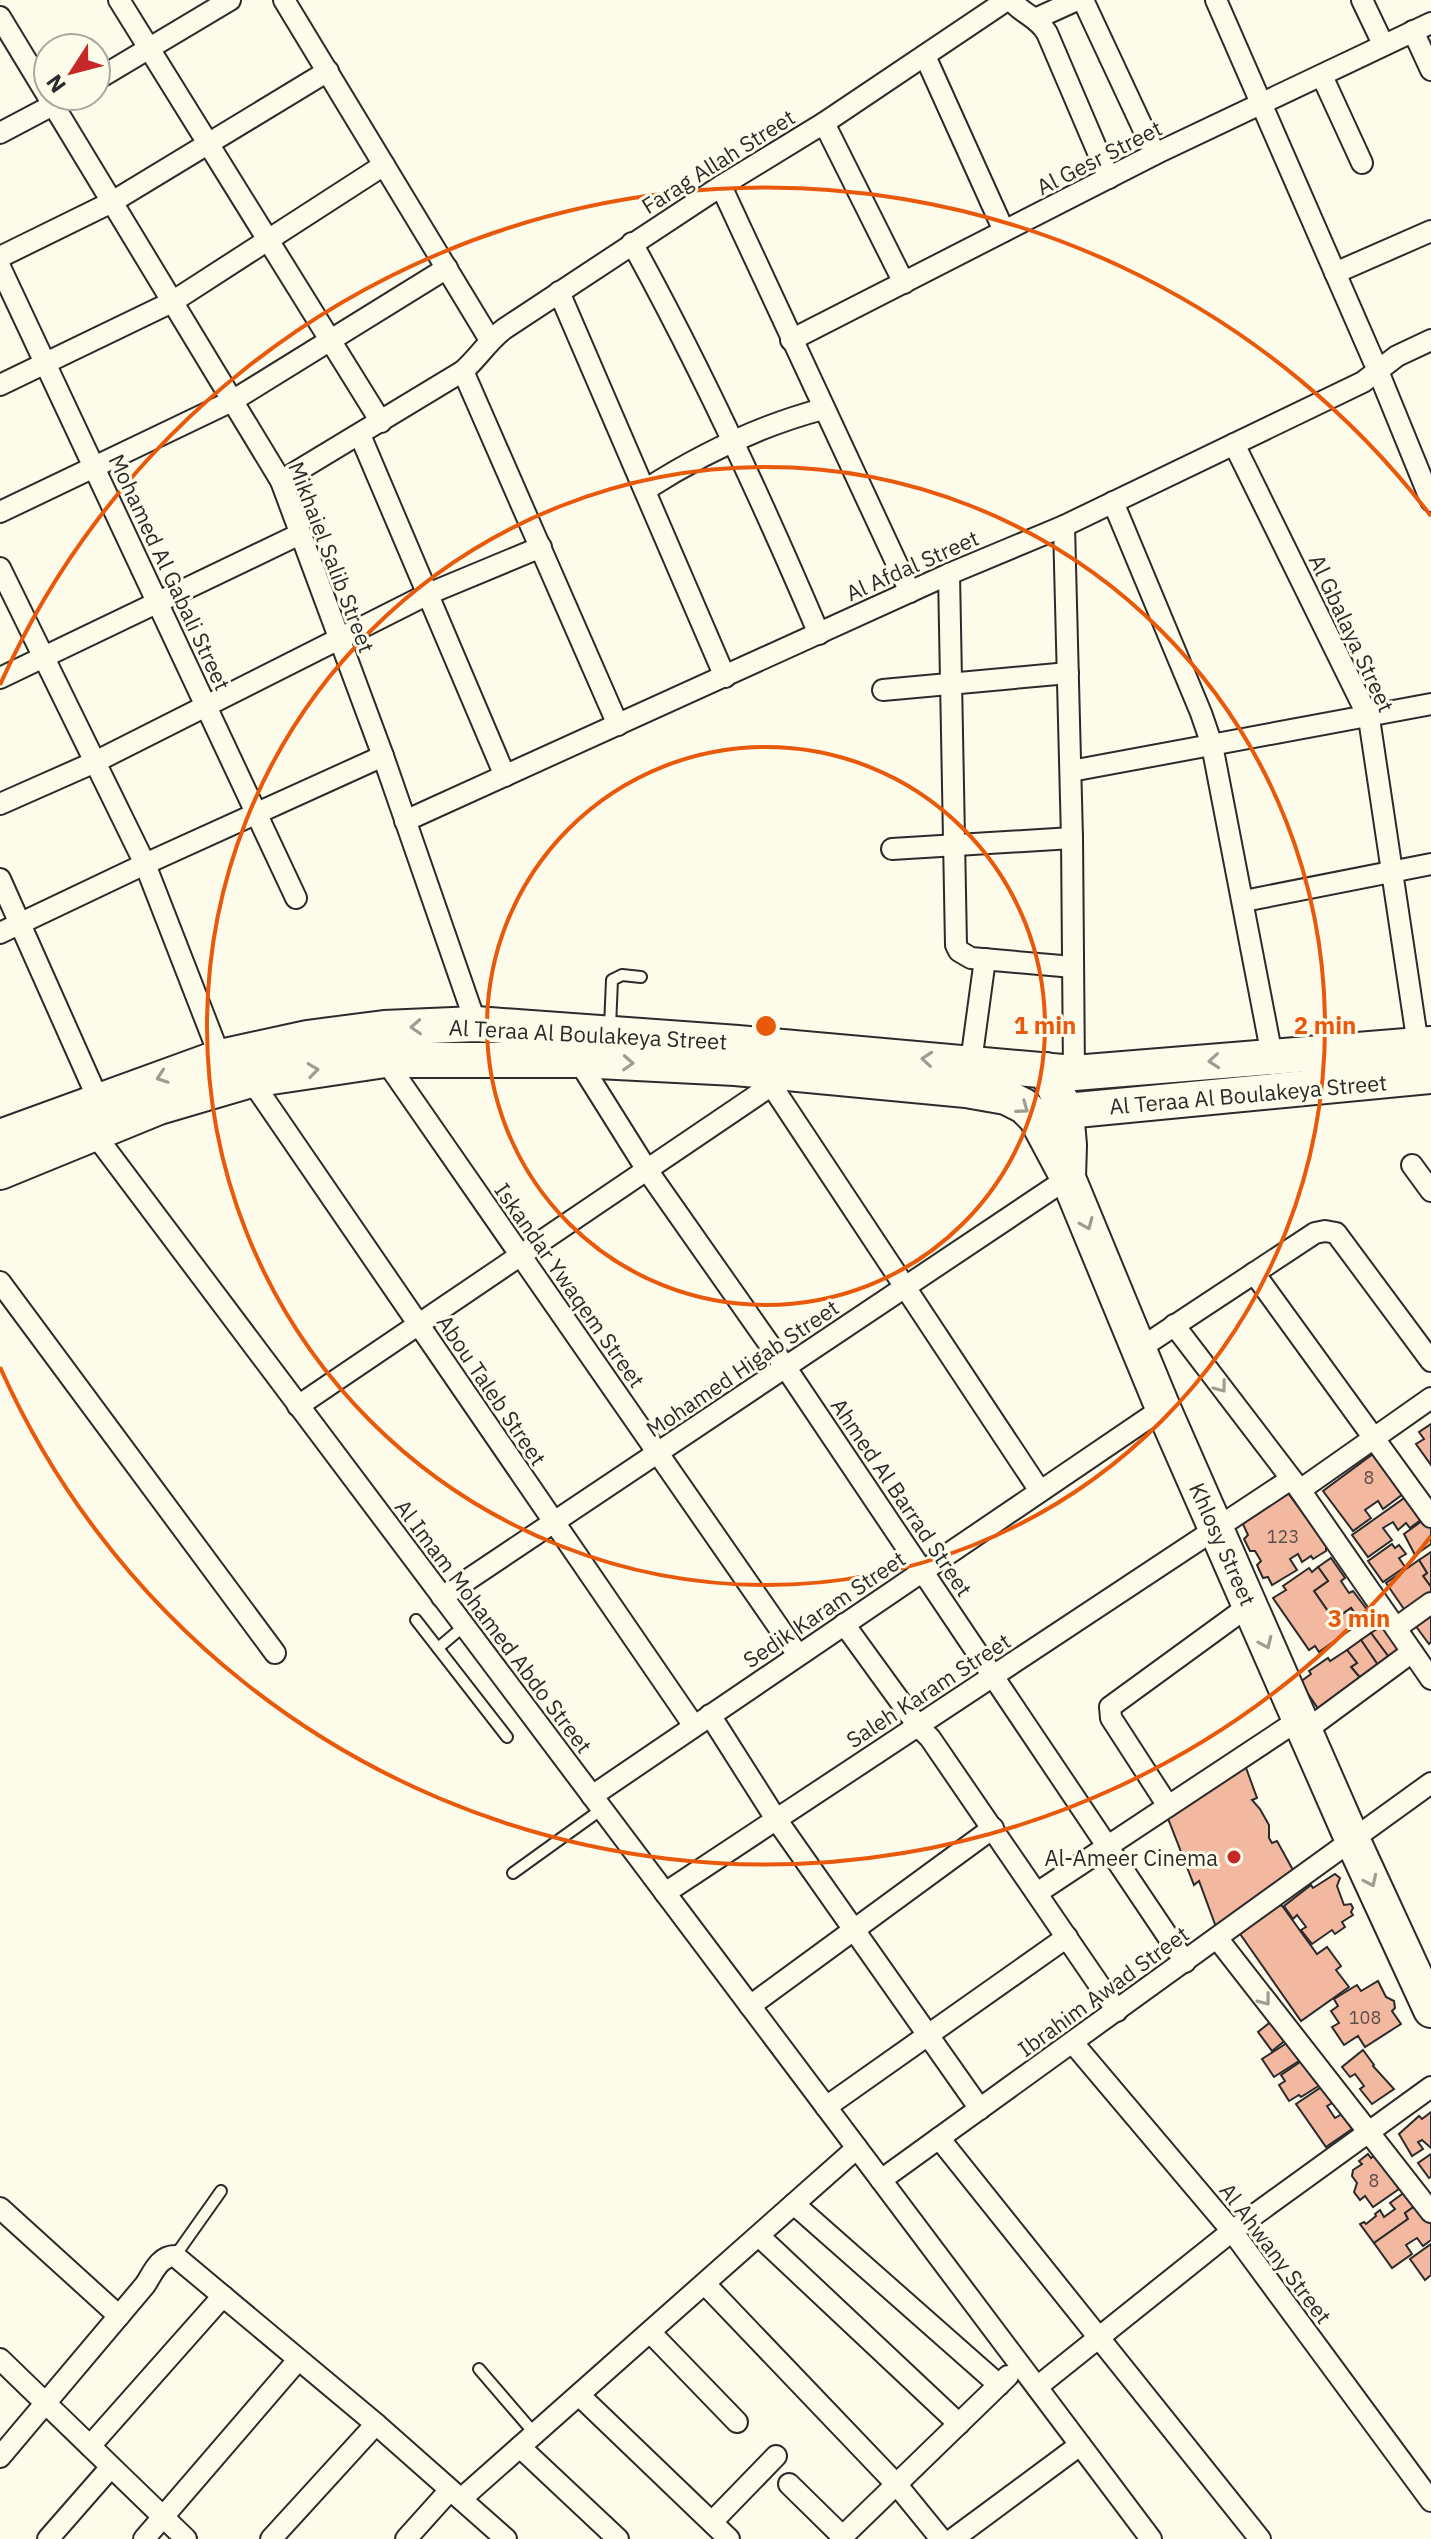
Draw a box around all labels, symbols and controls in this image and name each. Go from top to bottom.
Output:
north arrow [32,32,112,112]
text: N [39,69,72,99]
street label: Farag Allah Street [636,102,800,220]
street label: Al Gesr Street [1031,113,1167,201]
street label: Mohamed Al Gabali Street [102,449,238,695]
street label: Mikhaiel Salib Street [282,457,382,657]
street label: Al Afdal Street [841,523,983,607]
street label: Al Gbalaya Street [1303,550,1401,716]
text: 1 min [1014,1009,1076,1041]
text: 2 min [1294,1009,1356,1041]
street label: Al Teraa Al Boulakeya Street [448,1012,728,1056]
centre of rings [752,1012,780,1040]
one-way arrow [409,1018,422,1035]
one-way arrow [920,1050,933,1067]
one-way arrow [1207,1052,1220,1069]
one-way arrow [622,1054,635,1071]
one-way arrow [306,1062,319,1079]
one-way arrow [156,1067,170,1083]
street label: Al Teraa Al Boulakeya Street [1108,1067,1388,1121]
one-way arrow [1014,1098,1028,1113]
street label: Iskandar Ywaqem Street [488,1177,652,1393]
one-way arrow [1077,1216,1093,1230]
street label: Mohamed Higab Street [640,1293,844,1443]
street label: Abou Taleb Street [431,1309,553,1471]
one-way arrow [1211,1378,1226,1393]
street label: Ahmed Al Barrad Street [825,1392,979,1602]
house number: 8 [1364,1466,1374,1489]
street label: Khlosy Street [1183,1478,1263,1610]
street label: Al Imam Mohamed Abdo Street [389,1493,599,1759]
house number: 123 [1267,1525,1299,1548]
street label: Sedik Karam Street [737,1544,911,1674]
text: 3 min [1328,1602,1390,1634]
street label: Saleh Karam Street [840,1626,1016,1754]
one-way arrow [1257,1635,1273,1649]
place label: Al-Ameer Cinema [1044,1843,1218,1872]
marker: Al-Ameer Cinema [1225,1848,1243,1866]
one-way arrow [1362,1872,1378,1887]
street label: Ibrahim Awad Street [1012,1919,1194,2063]
one-way arrow [1255,1991,1270,2005]
house number: 108 [1349,2006,1381,2029]
house number: 8 [1369,2169,1379,2192]
street label: Al Ahwany Street [1214,2177,1338,2329]

